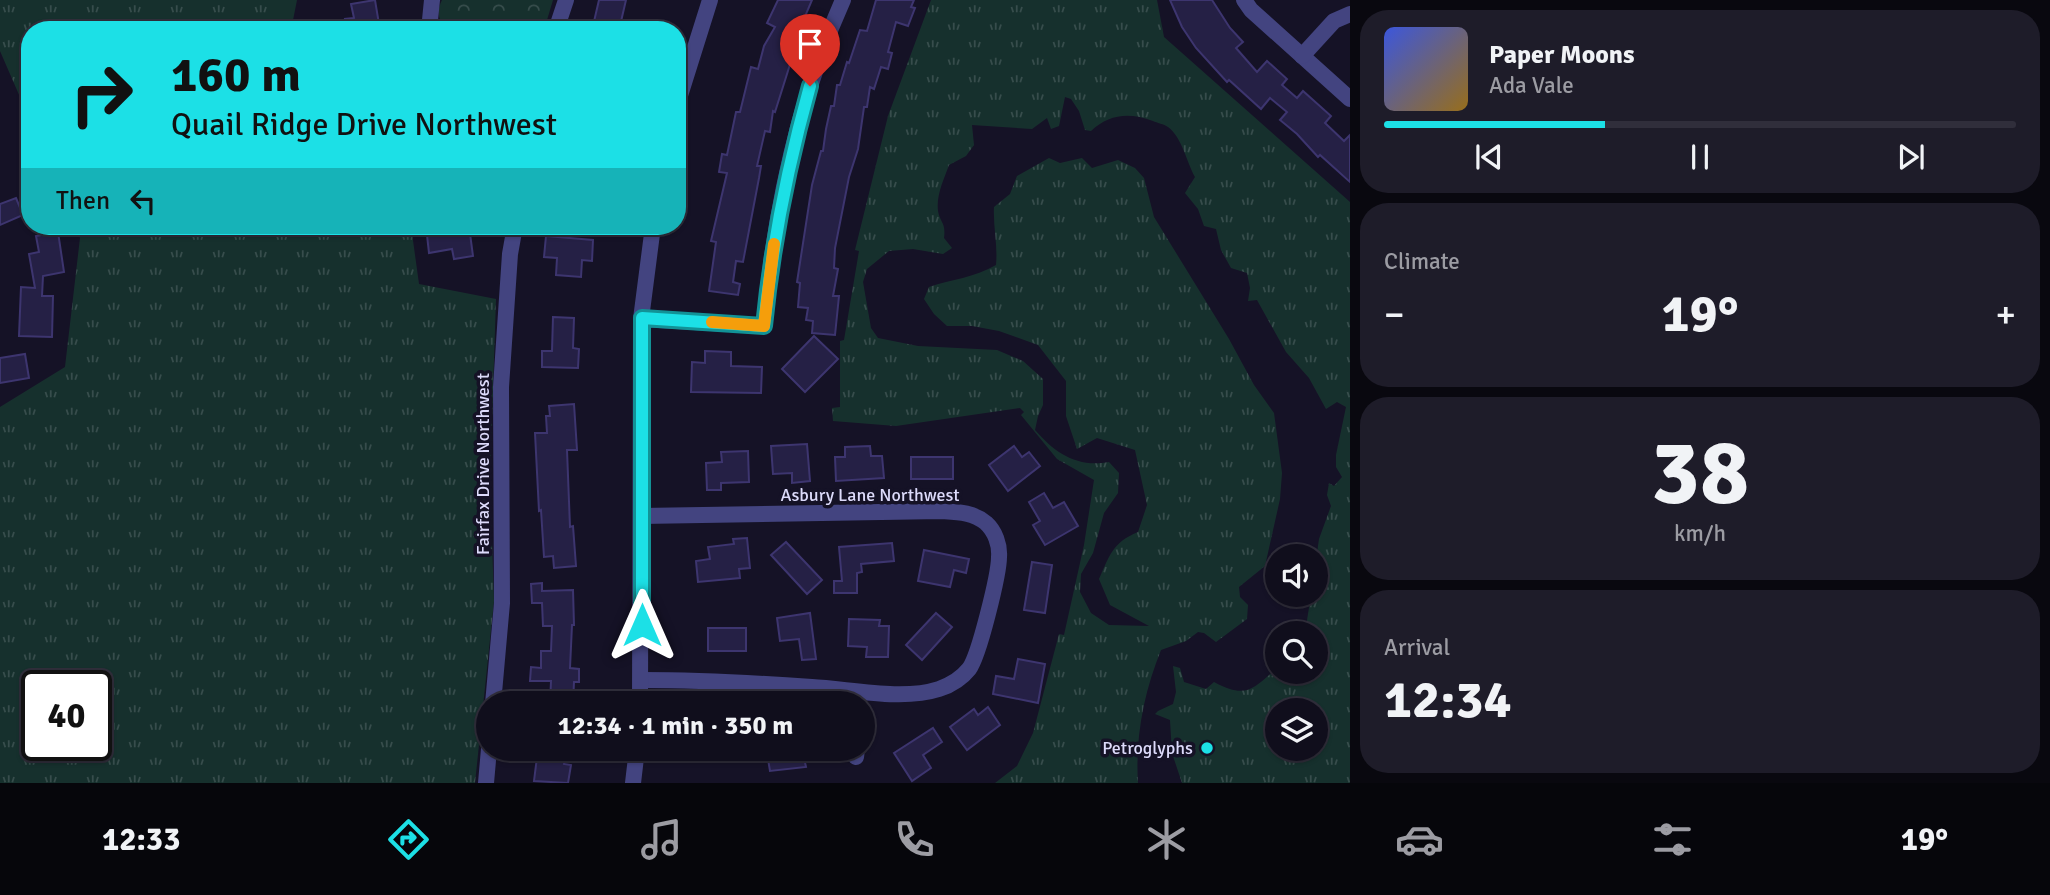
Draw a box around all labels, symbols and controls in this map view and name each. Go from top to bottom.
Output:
pin [780,14,840,86]
icon: arrive [791,25,829,63]
text: Paper Moons [1489,39,1635,71]
text: 160 m [171,45,301,105]
icon: right [56,49,147,140]
text: Ada Vale [1489,71,1574,100]
text: Quail Ridge Drive Northwest [171,105,557,144]
icon: previous [1470,138,1508,176]
icon: pause [1681,138,1719,176]
icon: next [1892,138,1930,176]
icon: left [124,182,162,220]
text: Then [56,185,110,217]
text: Climate [1384,247,1460,276]
text: 19° [1662,282,1738,346]
text: − [1384,291,1405,338]
text: + [1995,291,2016,338]
street label: Fairfax Drive Northwest [472,373,494,555]
text: 38 [1651,417,1749,530]
street label: Asbury Lane Northwest [780,484,960,506]
text: km/h [1674,519,1726,548]
map controls [1265,544,1328,761]
button: sound [1265,544,1328,607]
position arrow [605,588,679,662]
button: search [1265,621,1328,684]
text: Arrival [1384,633,1450,662]
text: 12:34 [1384,668,1512,732]
speed limit sign: 40 [21,670,112,761]
button: layers [1265,698,1328,761]
text: 12:34 · 1 min · 350 m [558,710,793,742]
place label: Petroglyphs [1102,737,1193,759]
marker: Petroglyphs [1199,740,1215,756]
icon: directions [384,815,433,864]
icon: music [637,815,686,864]
icon: phone [890,815,939,864]
icon: climate [1142,815,1191,864]
icon: car [1395,815,1444,864]
icon: filters [1648,815,1697,864]
text: 12:33 [102,820,180,859]
text: 19° [1901,820,1948,859]

